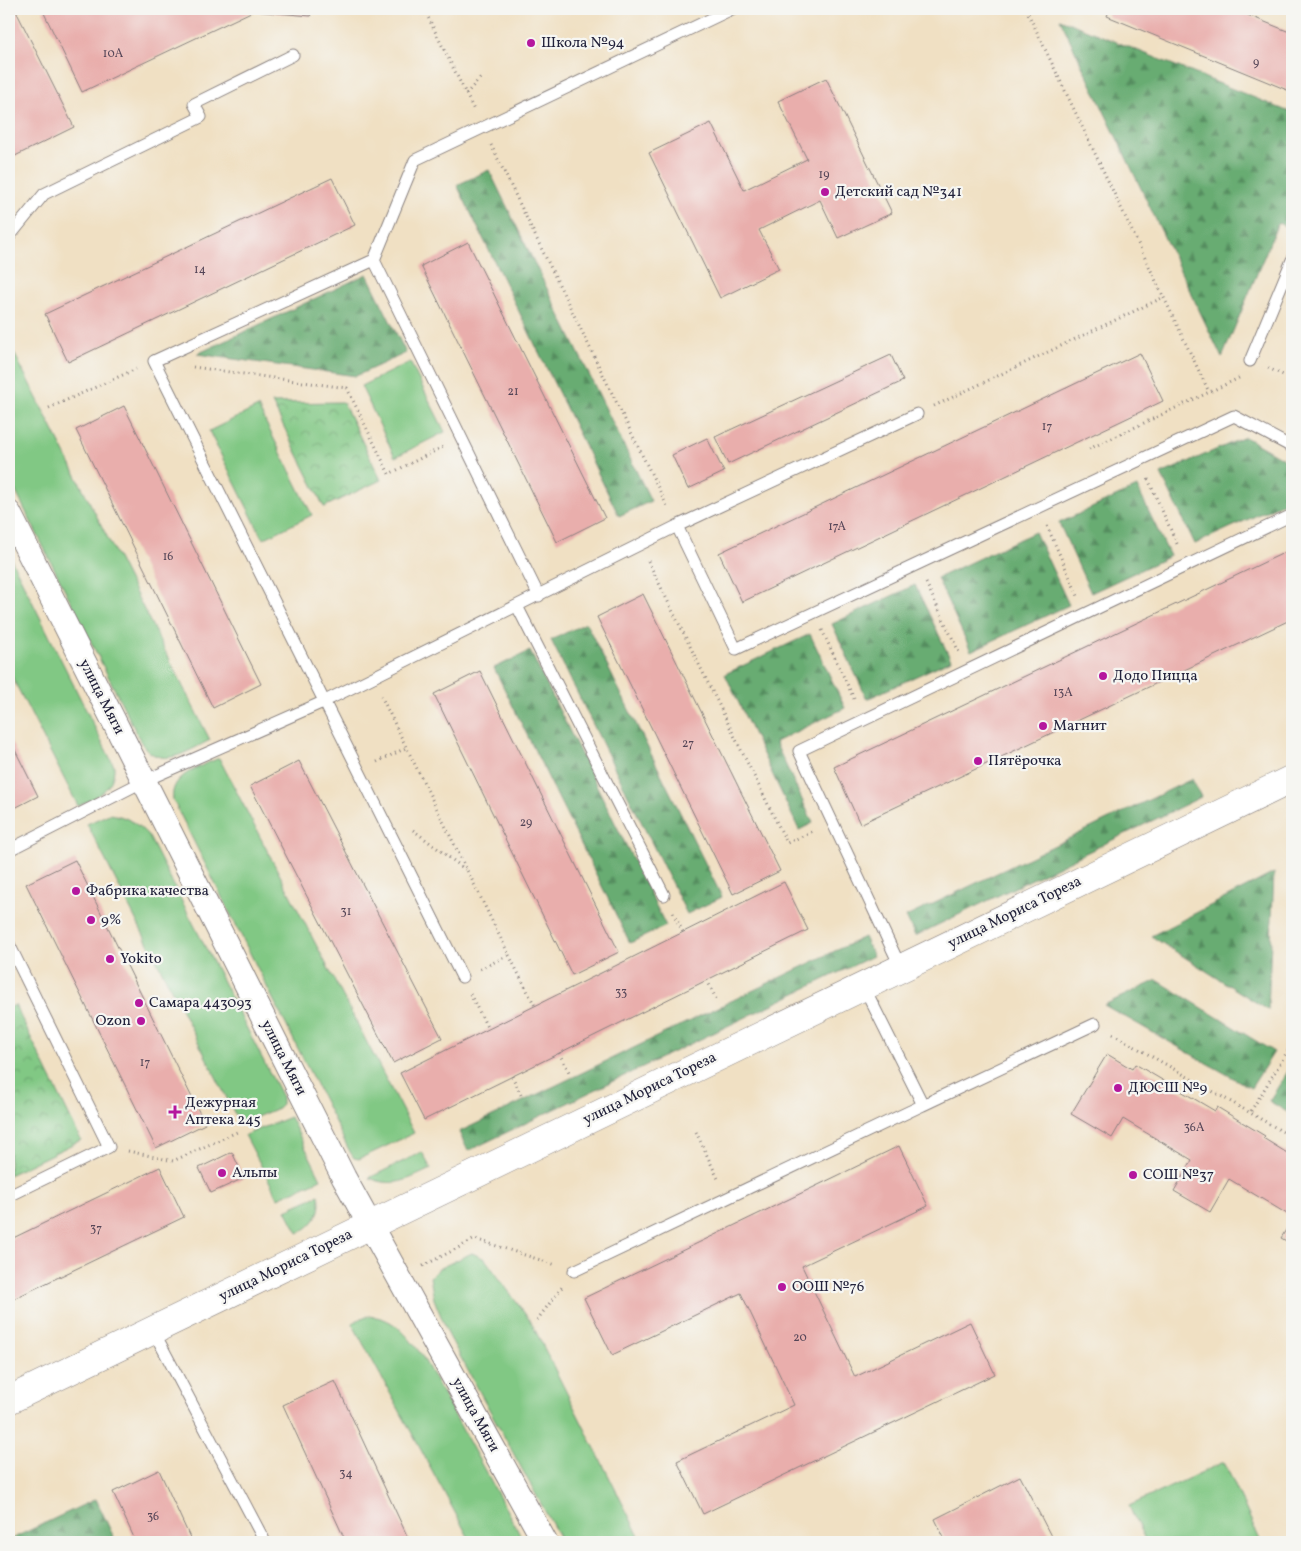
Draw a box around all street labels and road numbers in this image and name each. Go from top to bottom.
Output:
street label: улица Мяги [73,656,129,738]
street label: улица Мориса Тореза [945,872,1085,954]
street label: улица Мяги [255,1017,311,1099]
street label: улица Мориса Тореза [580,1048,720,1130]
street label: улица Мориса Тореза [216,1225,356,1307]
street label: улица Мяги [446,1374,504,1456]

